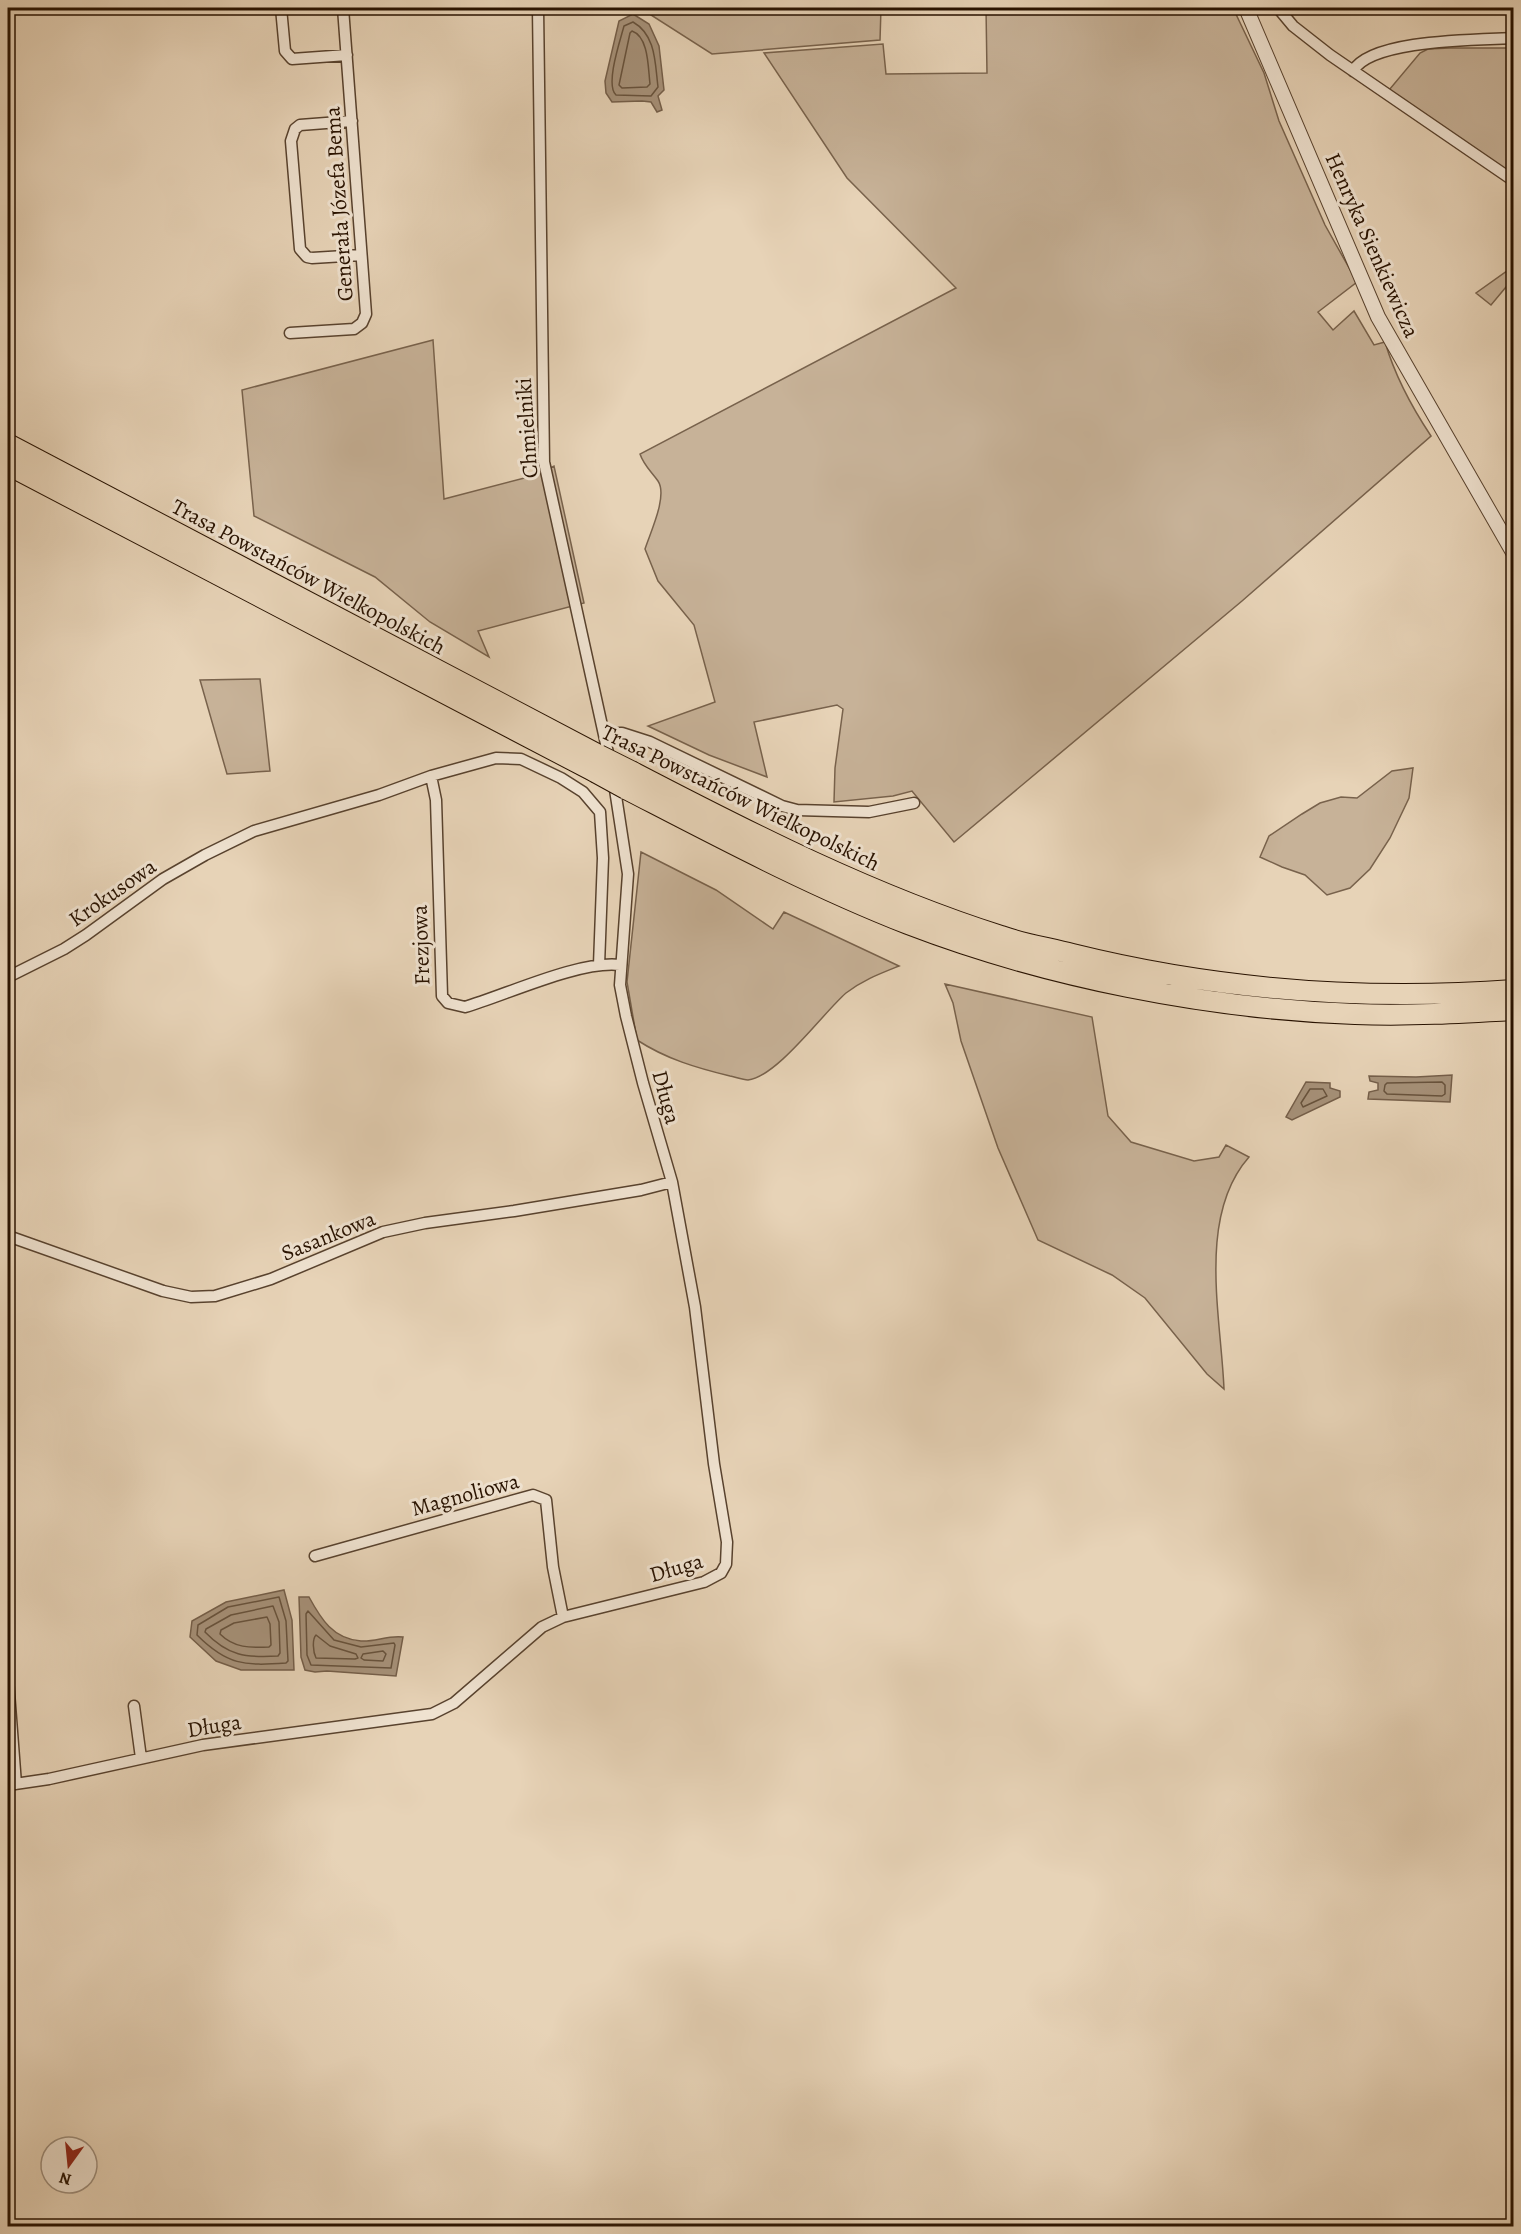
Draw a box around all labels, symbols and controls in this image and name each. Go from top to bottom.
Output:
street label: Generała Józefa Bema [317,105,361,302]
street label: Henryka Sienkiewicza [1318,148,1427,343]
street label: Chmielniki [509,377,545,479]
street label: Trasa Powstańców Wielkopolskich [166,492,451,662]
street label: Trasa Powstańców Wielkopolskich [596,717,885,879]
street label: Krokusowa [63,851,163,934]
street label: Frezjowa [405,903,437,986]
street label: Długa [645,1067,688,1128]
street label: Sasankowa [277,1203,381,1268]
street label: Magnoliowa [408,1466,523,1524]
street label: Długa [646,1546,707,1590]
street label: Długa [185,1707,244,1745]
north arrow [39,2135,99,2195]
text: N [57,2166,74,2191]

